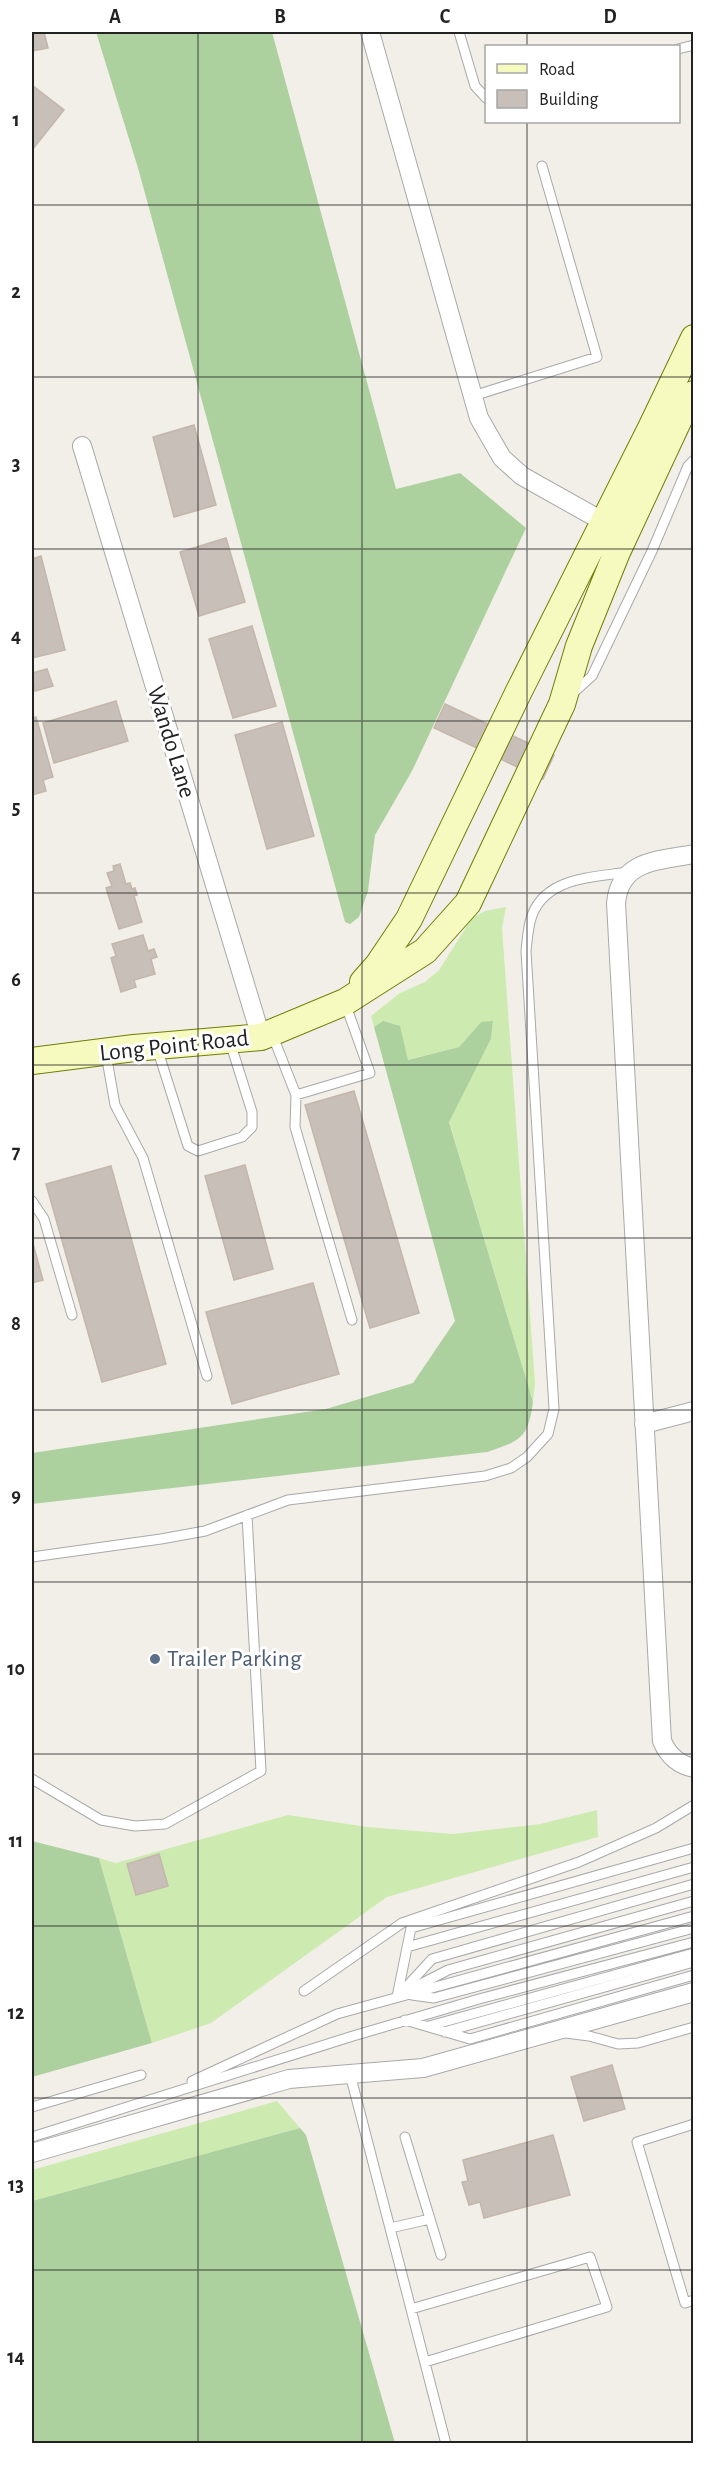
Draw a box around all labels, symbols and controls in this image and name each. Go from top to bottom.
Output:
text: A [109,7,121,27]
text: B [274,7,286,27]
text: C [440,7,451,27]
text: D [603,7,617,27]
legend [485,45,680,123]
text: Road [539,61,575,79]
text: Building [539,91,599,109]
text: 1 [12,110,20,130]
text: 2 [11,282,21,302]
text: 3 [12,454,20,474]
text: 4 [11,626,21,646]
street label: Wando Lane [143,683,199,801]
text: 5 [12,798,20,818]
text: 6 [11,970,21,990]
street label: Long Point Road [98,1026,250,1066]
text: 7 [12,1142,21,1162]
text: 8 [11,1314,21,1334]
text: 9 [11,1486,21,1506]
place label: Trailer Parking [167,1647,302,1671]
marker: Trailer Parking [148,1652,162,1666]
text: 10 [7,1659,25,1679]
text: 11 [9,1831,23,1851]
text: 12 [8,2003,24,2023]
text: 13 [8,2175,24,2195]
text: 14 [7,2347,25,2367]

